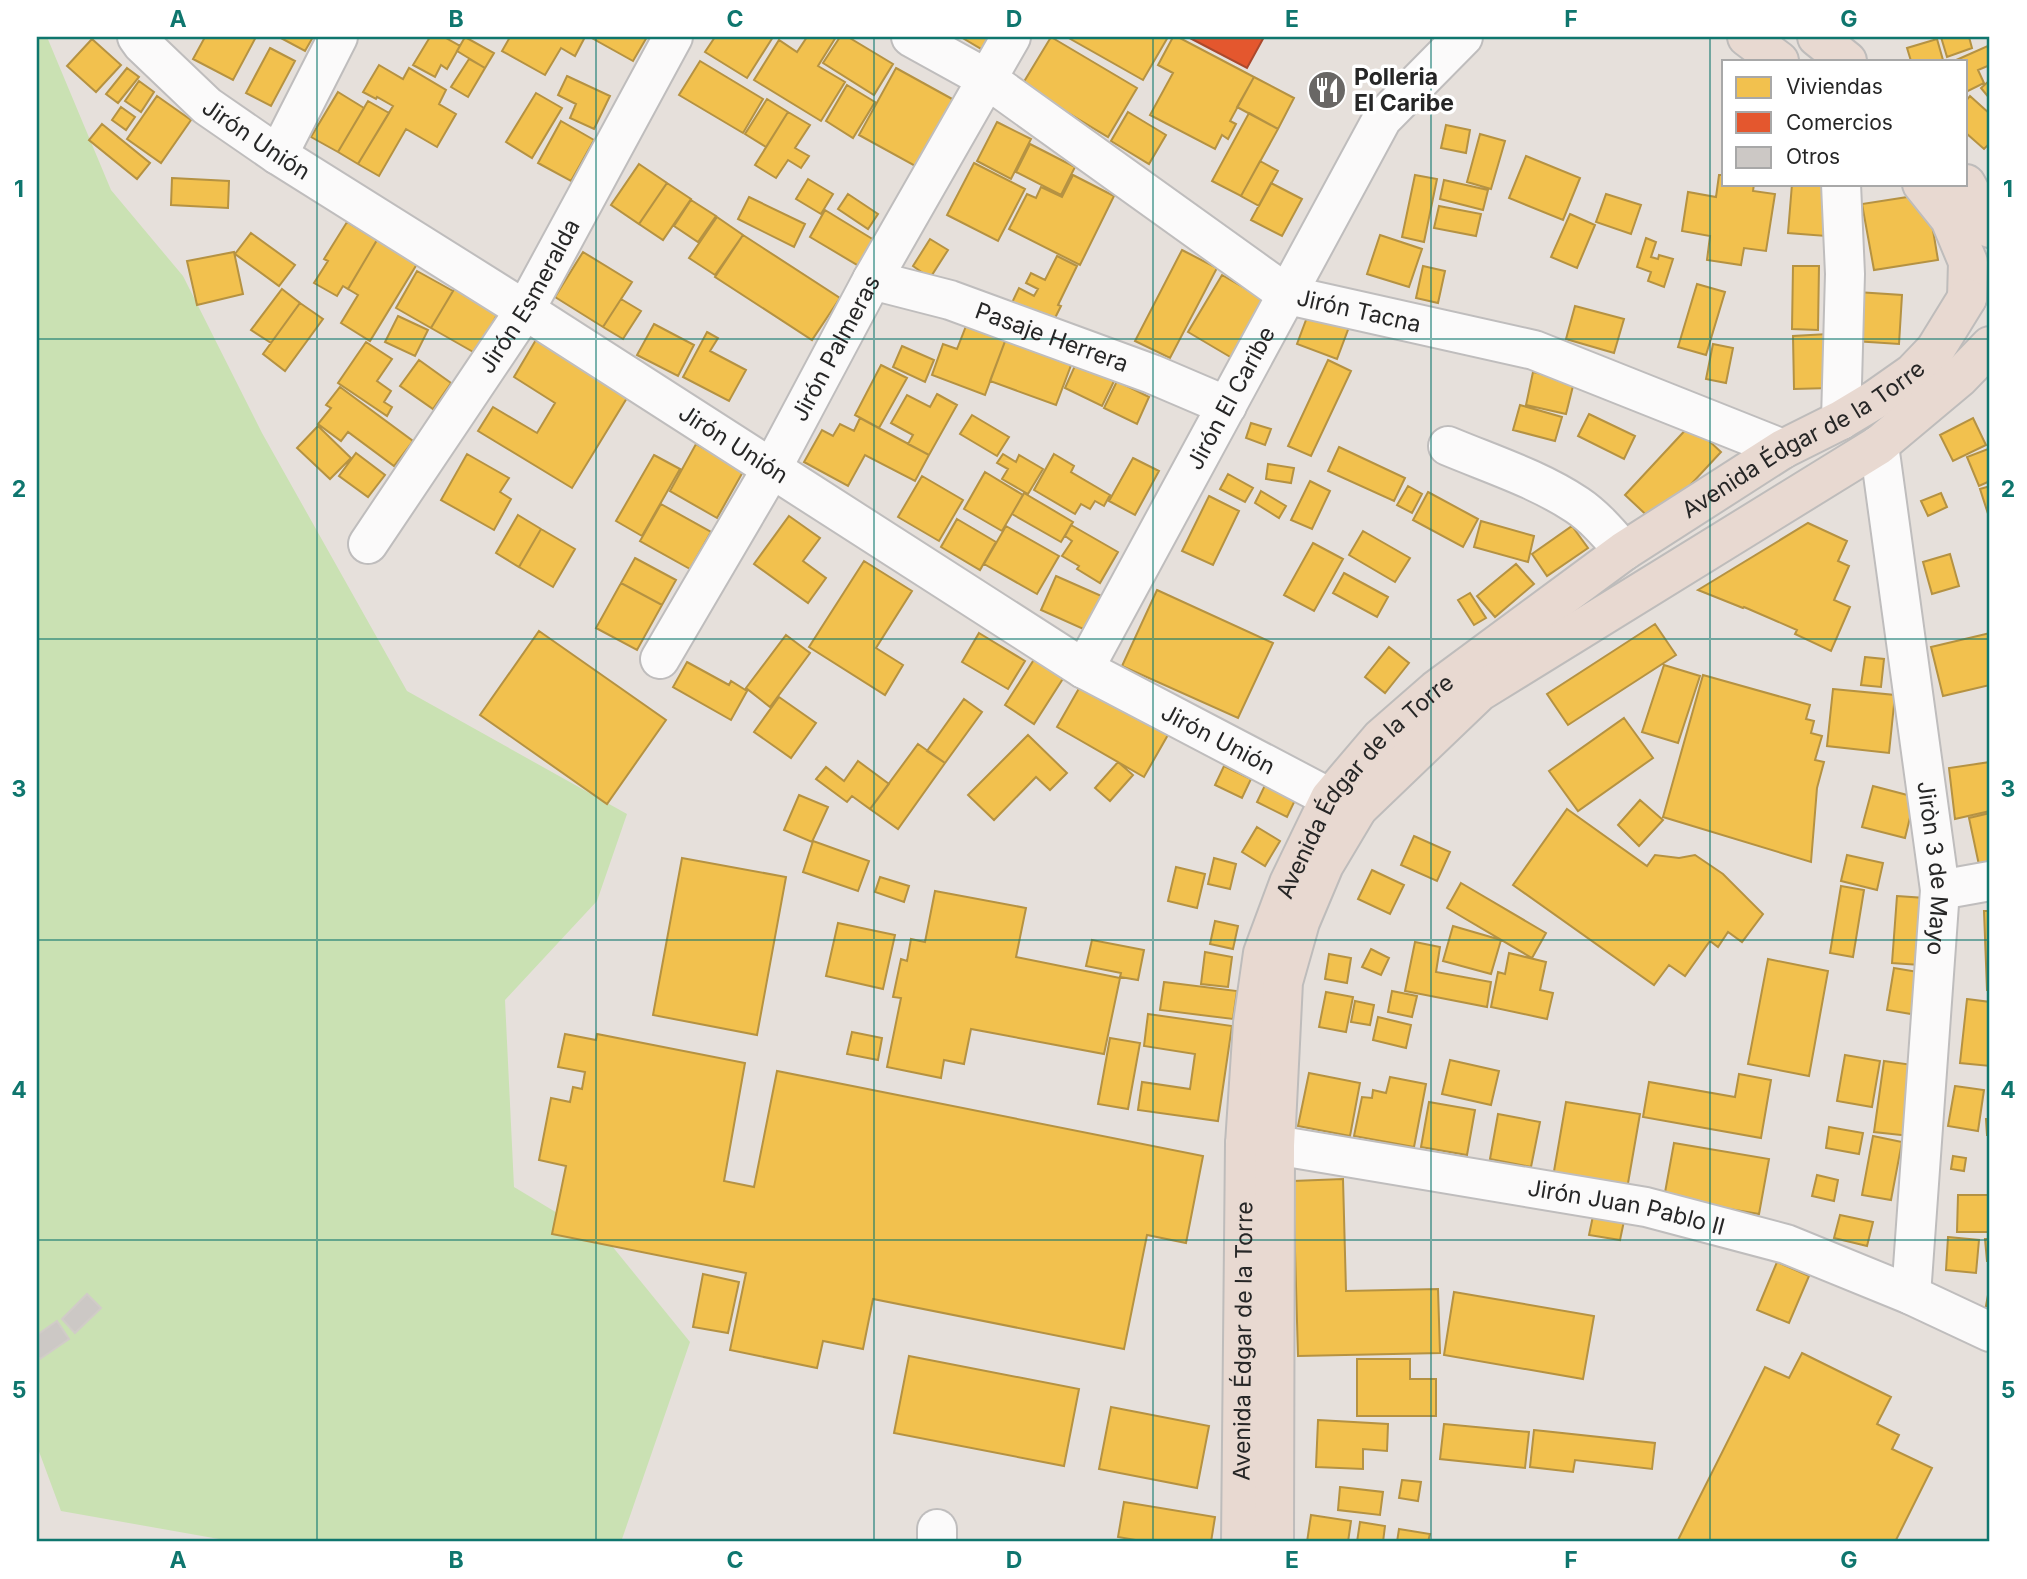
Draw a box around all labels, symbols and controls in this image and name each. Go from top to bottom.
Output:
text: A [169,5,187,33]
text: B [448,5,464,33]
text: C [726,5,744,33]
text: D [1006,5,1022,33]
text: E [1285,5,1299,33]
text: F [1564,5,1578,33]
text: G [1840,5,1858,33]
legend [1722,60,1968,186]
place label: Polleria El Caribe [1354,63,1454,117]
restaurant icon: Polleria El Caribe [1306,69,1348,111]
text: Viviendas [1786,74,1883,99]
street label: Jirón Unión [197,93,316,186]
text: Comercios [1786,110,1893,135]
text: Otros [1786,144,1840,169]
text: 1 [14,175,24,203]
text: 1 [2003,175,2013,203]
street label: Jirón Esmeralda [473,214,586,378]
street label: Jirón Palmeras [785,270,886,426]
street label: Jirón Tacna [1294,283,1424,338]
street label: Pasaje Herrera [971,296,1132,378]
street label: Jirón El Caribe [1181,322,1281,475]
street label: Avenida Édgar de la Torre [1677,355,1931,524]
street label: Jirón Unión [673,398,793,489]
text: 2 [12,475,26,503]
text: 2 [2001,475,2015,503]
street label: Avenida Édgar de la Torre [1271,668,1459,902]
street label: Jirón Unión [1156,698,1280,781]
text: 3 [12,775,26,803]
text: 3 [2001,775,2015,803]
street label: Jiròn 3 de Mayo [1911,779,1954,956]
text: 4 [11,1076,27,1104]
text: 4 [2000,1076,2016,1104]
street label: Jirón Juan Pablo II [1526,1174,1728,1241]
street label: Avenida Édgar de la Torre [1228,1201,1258,1481]
text: 5 [12,1376,26,1404]
text: 5 [2001,1376,2015,1404]
text: A [169,1546,187,1574]
text: B [448,1546,464,1574]
text: C [726,1546,744,1574]
text: D [1006,1546,1022,1574]
text: E [1285,1546,1299,1574]
text: F [1564,1546,1578,1574]
text: G [1840,1546,1858,1574]

